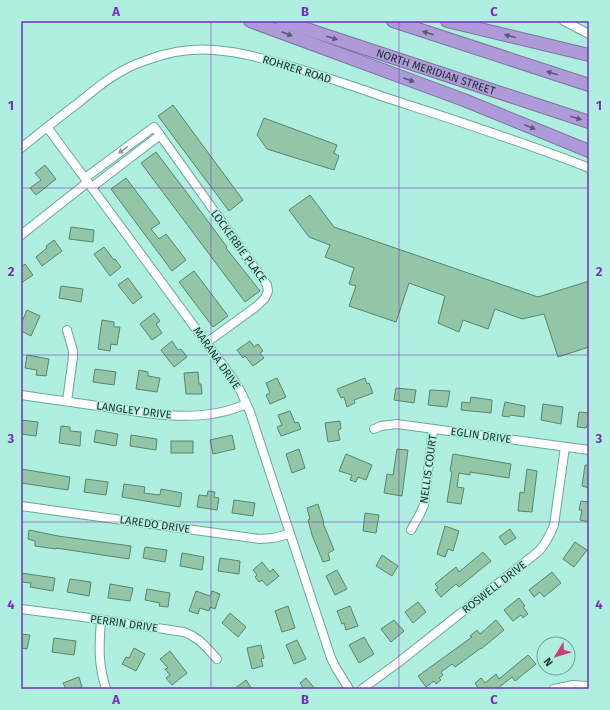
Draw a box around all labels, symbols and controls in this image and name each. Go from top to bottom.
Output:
text: A [111,4,120,19]
text: B [301,4,309,19]
text: C [490,4,498,19]
one-way arrow [422,29,434,35]
one-way arrow [281,32,293,38]
one-way arrow [504,33,516,39]
one-way arrow [327,35,339,41]
street label: NORTH MERIDIAN STREET [374,46,497,98]
street label: ROHRER ROAD [261,53,333,86]
one-way arrow [546,70,558,76]
one-way arrow [403,77,415,83]
text: 1 [8,98,14,113]
text: 1 [596,98,602,113]
one-way arrow [570,115,582,121]
one-way arrow [524,124,536,130]
one-way arrow [117,146,128,154]
street label: LOCKERBIE PLACE [208,207,269,285]
text: 2 [8,264,15,279]
text: 2 [596,264,603,279]
street label: MARANA DRIVE [190,324,243,392]
street label: LANGLEY DRIVE [96,399,172,422]
street label: EGLIN DRIVE [450,425,512,446]
text: 3 [7,431,15,446]
text: 3 [595,431,603,446]
street label: NELLIS COURT [417,433,440,504]
street label: LAREDO DRIVE [119,513,191,536]
street label: ROSWELL DRIVE [460,558,529,616]
text: 4 [7,597,15,612]
text: 4 [595,597,603,612]
street label: PERRIN DRIVE [89,612,159,635]
north arrow [536,636,576,676]
text: N [541,655,556,669]
text: A [111,692,120,707]
text: B [301,692,309,707]
text: C [490,692,498,707]

